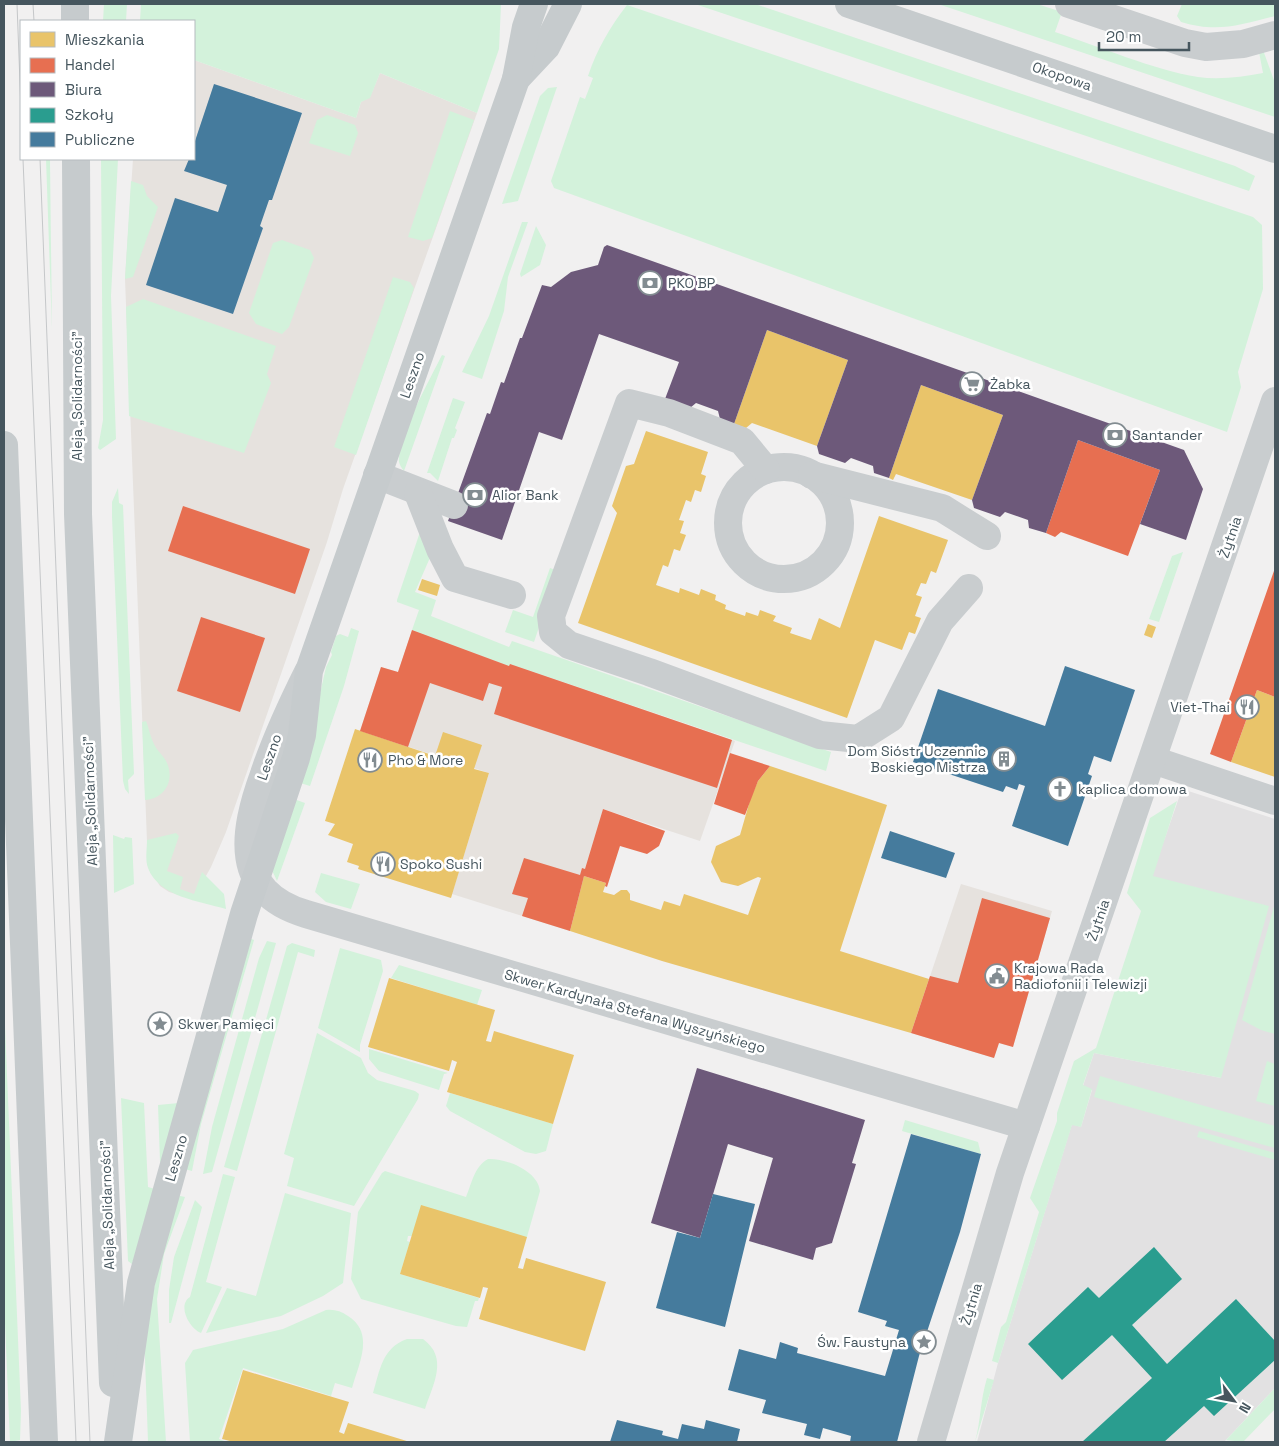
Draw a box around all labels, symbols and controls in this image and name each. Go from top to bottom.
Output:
legend [20,20,195,160]
scale bar [1099,20,1189,52]
text: 20 m [1106,27,1141,46]
text: Mieszkania [65,30,145,49]
text: Handel [65,55,115,74]
street label: Okopowa [1030,57,1094,95]
text: Biura [65,80,102,99]
text: Szkoły [65,105,114,124]
text: Publiczne [65,130,135,149]
bank icon: PKO BP [637,270,663,296]
place label: PKO BP [668,274,715,292]
street label: Aleja „Solidarności” [68,331,86,461]
street label: Leszno [396,349,428,401]
supermarket icon: Żabka [959,371,985,397]
place label: Żabka [990,375,1031,393]
bank icon: Santander [1102,422,1128,448]
place label: Santander [1132,426,1203,444]
bank icon: Alior Bank [462,482,488,508]
place label: Alior Bank [492,486,559,504]
street label: Żytnia [1214,514,1246,560]
restaurant icon: Viet-Thai [1234,694,1260,720]
place label: Viet-Thai [1170,698,1230,716]
street label: Leszno [253,731,285,783]
street label: Aleja „Solidarności” [79,736,101,866]
place label: Dom Sióstr Uczennic Boskiego Mistrza [848,742,986,776]
building icon: Dom Sióstr Uczennic Boskiego Mistrza [991,746,1017,772]
restaurant icon: Pho & More [357,747,383,773]
place label: Pho & More [388,751,463,769]
church icon: kaplica domowa [1047,776,1073,802]
place label: kaplica domowa [1078,780,1187,798]
restaurant icon: Spoko Sushi [370,851,396,877]
place label: Spoko Sushi [400,855,482,873]
street label: Żytnia [1082,897,1114,943]
place label: Krajowa Rada Radiofonii i Telewizji [1014,959,1147,993]
public building icon: Krajowa Rada Radiofonii i Telewizji [984,963,1010,989]
street label: Skwer Kardynała Stefana Wyszyńskiego [502,965,768,1057]
place icon: Skwer Pamięci [147,1011,173,1037]
place label: Skwer Pamięci [178,1015,274,1033]
street label: Leszno [161,1133,191,1183]
street label: Aleja „Solidarności” [96,1140,118,1270]
street label: Żytnia [956,1281,986,1327]
place icon: Św. Faustyna [911,1329,937,1355]
place label: Św. Faustyna [817,1333,906,1351]
north arrow [1209,1376,1259,1426]
text: N [1235,1399,1255,1417]

